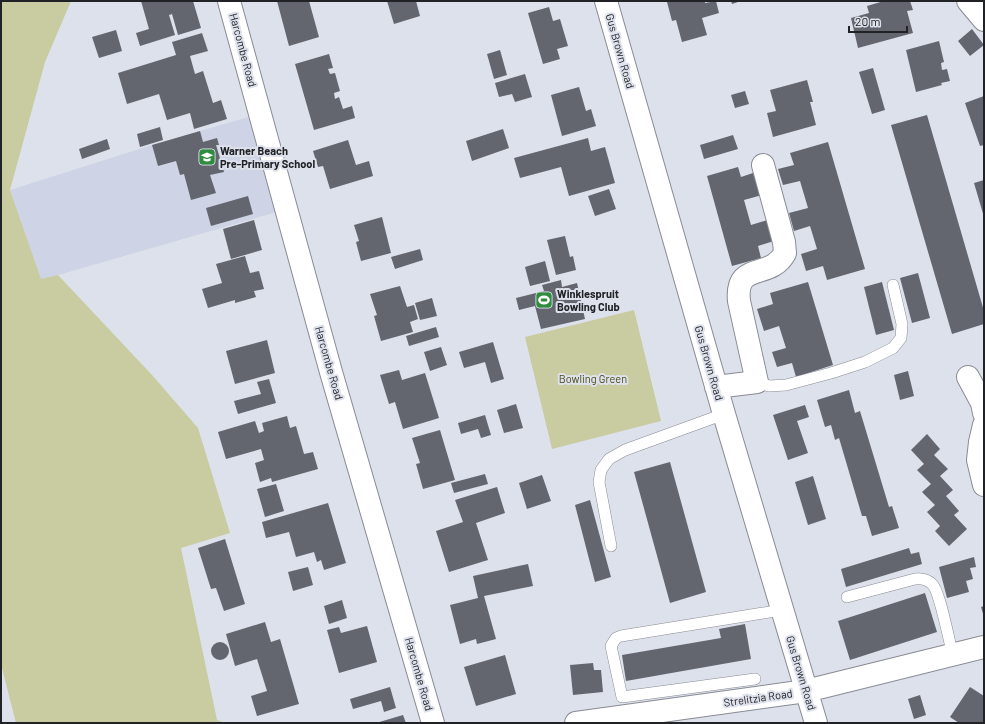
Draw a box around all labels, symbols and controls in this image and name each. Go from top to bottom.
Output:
scale bar [849,8,907,34]
street label: Harcombe Road [227,12,260,88]
street label: Gus Brown Road [604,12,637,90]
text: 20 m [855,14,881,28]
place label: Warner Beach Pre-Primary School [220,144,315,170]
school or university icon: Warner Beach Pre-Primary School [197,147,217,167]
place label: Winklespruit Bowling Club [557,287,620,313]
sports icon: Winklespruit Bowling Club [534,290,554,310]
street label: Gus Brown Road [693,324,726,402]
street label: Harcombe Road [313,325,346,401]
park label: Bowling Green [559,372,627,385]
street label: Gus Brown Road [784,634,819,712]
street label: Harcombe Road [403,636,436,712]
street label: Strelitzia Road [723,686,793,709]

